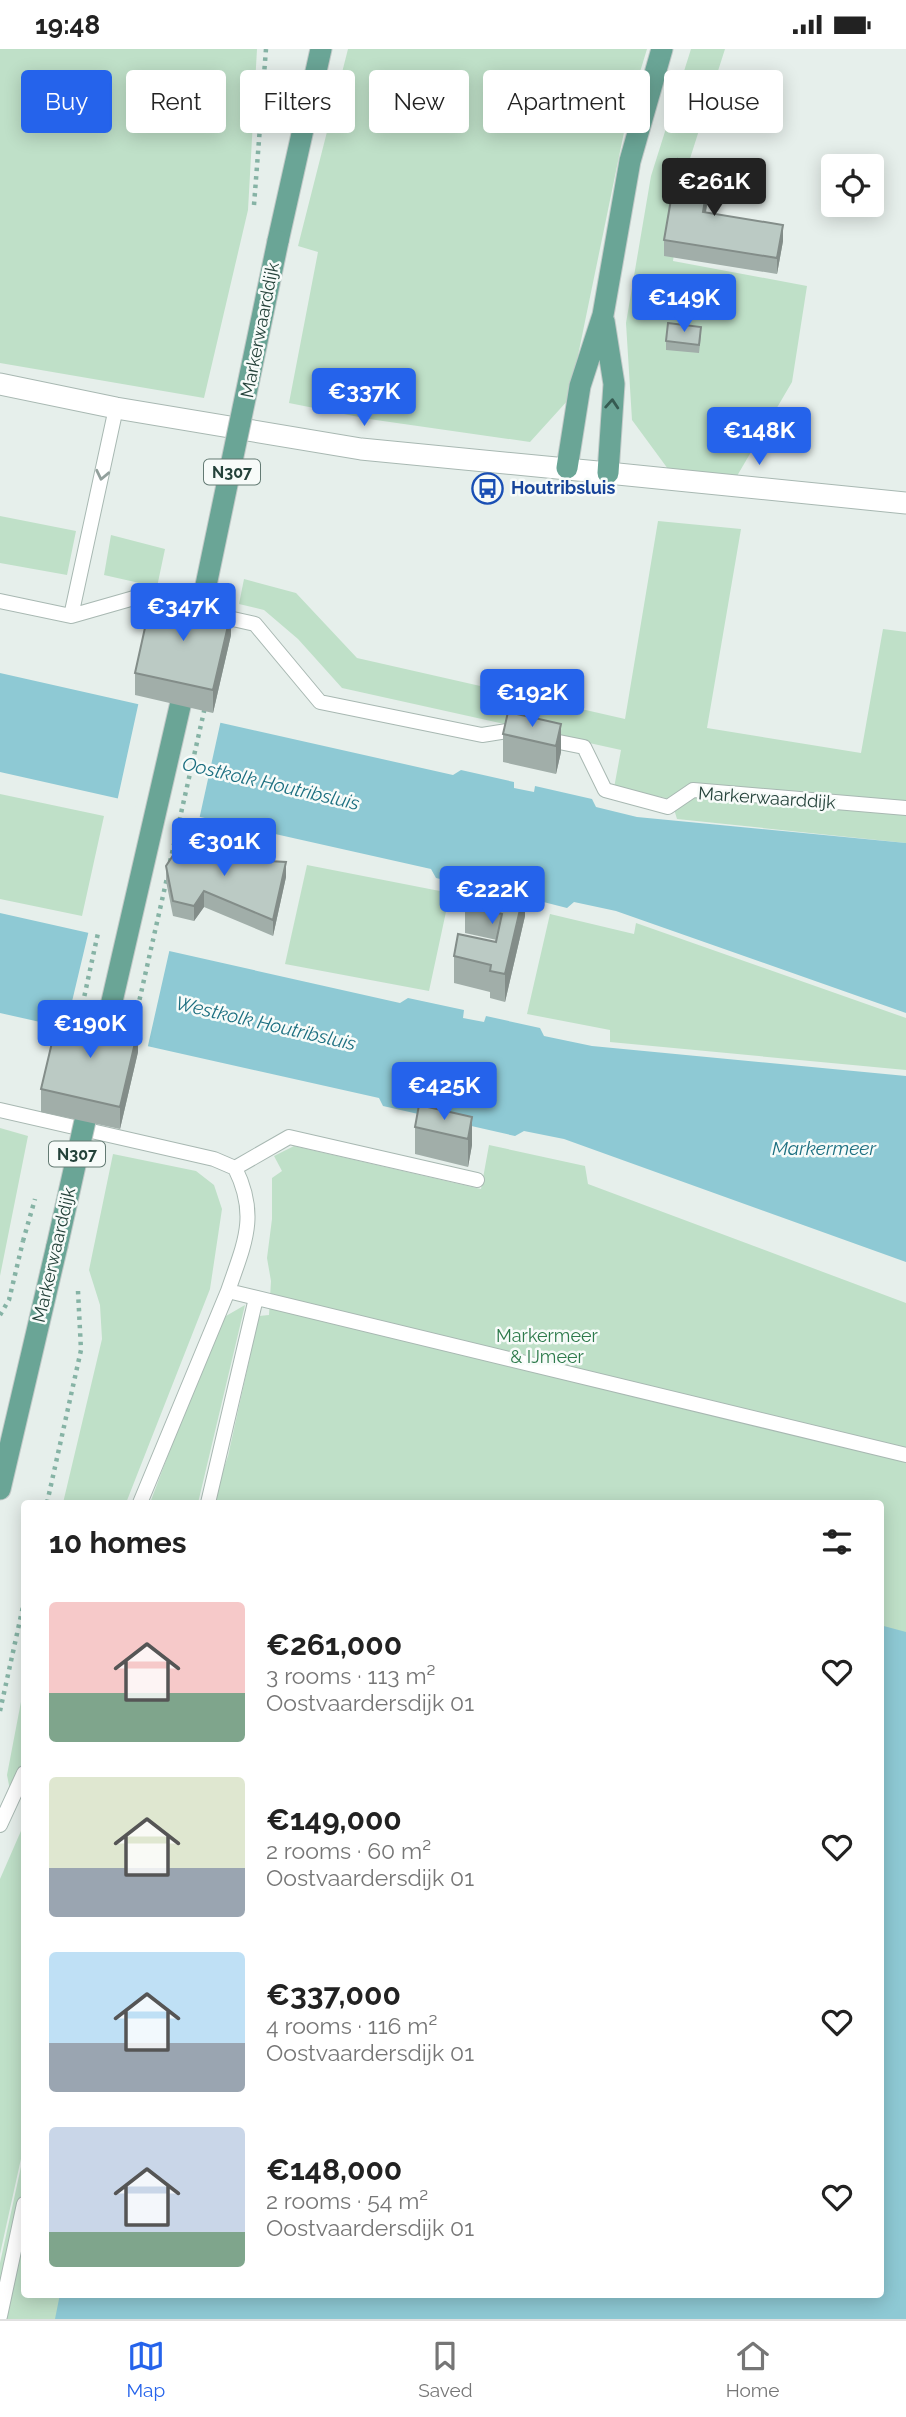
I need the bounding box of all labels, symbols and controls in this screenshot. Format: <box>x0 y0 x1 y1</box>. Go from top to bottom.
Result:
text: 19:48 <box>35 10 100 40</box>
chip: Buy <box>21 70 112 133</box>
chip: Rent <box>126 70 226 133</box>
chip: Filters <box>240 70 355 133</box>
chip: New <box>369 70 469 133</box>
chip: Apartment <box>483 70 650 133</box>
chip: House <box>664 70 783 133</box>
map controls <box>821 154 884 217</box>
button: locate <box>821 154 884 217</box>
pin: €261K <box>665 159 763 218</box>
text: €261K <box>678 167 750 194</box>
street label: Markerwaarddijk <box>236 260 283 400</box>
pin: €149K <box>635 275 733 334</box>
text: €149K <box>648 283 720 310</box>
pin: €337K <box>315 369 413 428</box>
text: €337K <box>328 377 400 404</box>
one-way arrow <box>604 399 619 410</box>
pin: €148K <box>710 407 808 467</box>
text: €148K <box>723 416 795 443</box>
road number: N307 <box>204 459 260 485</box>
one-way arrow <box>95 469 110 481</box>
bus stop icon: Houtribsluis <box>471 471 505 505</box>
place label: Houtribsluis <box>511 477 615 498</box>
pin: €347K <box>134 583 232 643</box>
text: €347K <box>147 592 219 619</box>
pin: €192K <box>483 669 581 729</box>
text: €192K <box>496 678 568 705</box>
water label: Oostkolk Houtribsluis <box>180 752 362 814</box>
street label: Markerwaarddijk <box>698 782 837 813</box>
pin: €301K <box>175 819 273 878</box>
text: €301K <box>188 827 260 854</box>
pin: €222K <box>443 867 541 926</box>
text: €222K <box>456 875 528 902</box>
water label: Westkolk Houtribsluis <box>174 992 358 1054</box>
pin: €190K <box>41 1000 139 1060</box>
text: €190K <box>54 1009 126 1036</box>
pin: €425K <box>395 1063 493 1122</box>
text: €425K <box>408 1071 480 1098</box>
water label: Markermeer <box>772 1137 877 1159</box>
road number: N307 <box>49 1141 105 1167</box>
street label: Markerwaarddijk <box>28 1185 79 1324</box>
park label: Markermeer & IJmeer <box>496 1325 599 1367</box>
icon: filters <box>818 1523 856 1561</box>
text: 10 homes <box>49 1525 186 1560</box>
text: €261,000 <box>266 1627 402 1662</box>
icon: home <box>105 1630 189 1714</box>
icon: heart <box>818 1653 856 1691</box>
text: 3 rooms · 113 m² <box>266 1662 435 1689</box>
text: Oostvaardersdijk 01 <box>266 1689 474 1716</box>
text: €149,000 <box>266 1802 402 1837</box>
icon: home <box>105 1805 189 1889</box>
icon: heart <box>818 1828 856 1866</box>
text: 2 rooms · 60 m² <box>266 1837 431 1864</box>
text: Oostvaardersdijk 01 <box>266 1864 474 1891</box>
text: €337,000 <box>266 1977 401 2012</box>
icon: home <box>105 1980 189 2064</box>
icon: heart <box>818 2003 856 2041</box>
text: 4 rooms · 116 m² <box>266 2012 437 2039</box>
text: Oostvaardersdijk 01 <box>266 2039 474 2066</box>
text: €148,000 <box>266 2152 402 2187</box>
icon: home <box>105 2155 189 2239</box>
icon: heart <box>818 2178 856 2216</box>
text: 2 rooms · 54 m² <box>266 2187 428 2214</box>
text: Oostvaardersdijk 01 <box>266 2214 474 2241</box>
tab: Map <box>127 2337 165 2401</box>
tab: Saved <box>418 2337 473 2401</box>
tab: Home <box>726 2337 779 2401</box>

